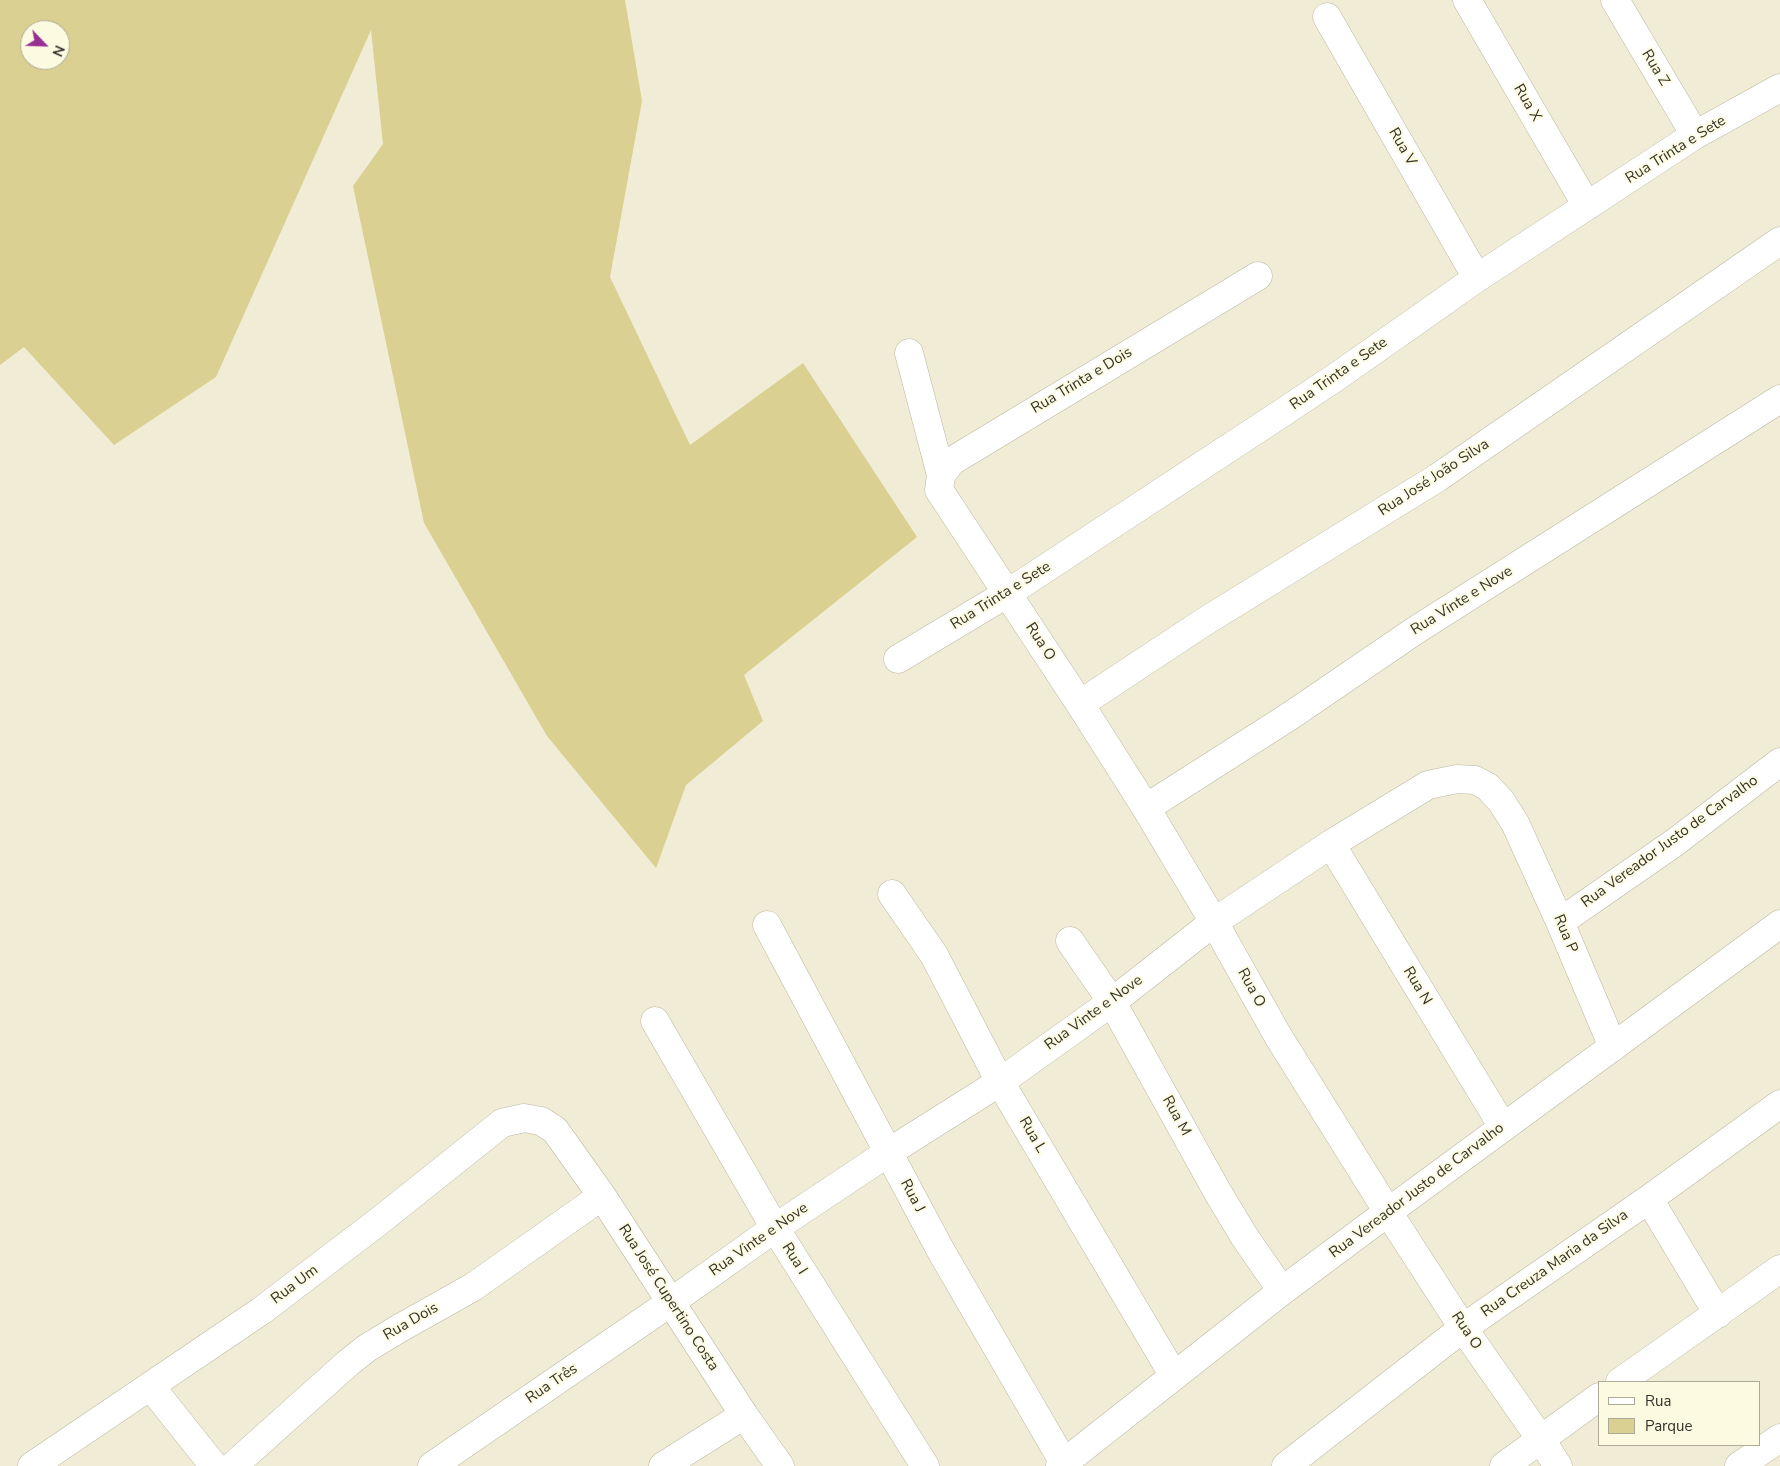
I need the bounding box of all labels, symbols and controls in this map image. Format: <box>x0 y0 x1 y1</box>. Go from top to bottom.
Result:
north arrow <box>20 20 70 70</box>
text: N <box>47 42 69 60</box>
street label: Rua Z <box>1637 47 1673 89</box>
street label: Rua X <box>1509 81 1545 125</box>
street label: Rua Trinta e Sete <box>1623 112 1729 188</box>
street label: Rua V <box>1384 125 1420 169</box>
street label: Rua Trinta e Sete <box>1287 334 1391 414</box>
street label: Rua Trinta e Dois <box>1028 344 1136 418</box>
street label: Rua José João Silva <box>1375 436 1493 520</box>
street label: Rua Trinta e Sete <box>948 558 1054 634</box>
street label: Rua Vinte e Nove <box>1408 563 1516 639</box>
street label: Rua O <box>1021 620 1059 664</box>
street label: Rua Vereador Justo de Carvalho <box>1578 772 1762 912</box>
street label: Rua P <box>1549 912 1581 956</box>
street label: Rua N <box>1399 964 1435 1008</box>
street label: Rua O <box>1233 965 1269 1011</box>
street label: Rua Vinte e Nove <box>1042 972 1146 1054</box>
street label: Rua M <box>1158 1093 1194 1139</box>
street label: Rua L <box>1015 1114 1049 1156</box>
street label: Rua Vereador Justo de Carvalho <box>1326 1119 1508 1263</box>
street label: Rua J <box>896 1176 928 1216</box>
street label: Rua Vinte e Nove <box>706 1199 812 1281</box>
street label: Rua Creuza Maria da Silva <box>1478 1206 1632 1322</box>
street label: Rua José Cupertino Costa <box>614 1221 722 1375</box>
street label: Rua I <box>777 1240 811 1278</box>
street label: Rua Um <box>268 1262 322 1308</box>
street label: Rua Dois <box>380 1299 442 1345</box>
street label: Rua O <box>1447 1309 1485 1353</box>
street label: Rua Três <box>523 1360 581 1408</box>
legend <box>1598 1381 1760 1446</box>
text: Rua <box>1645 1391 1671 1411</box>
text: Parque <box>1645 1416 1693 1436</box>

